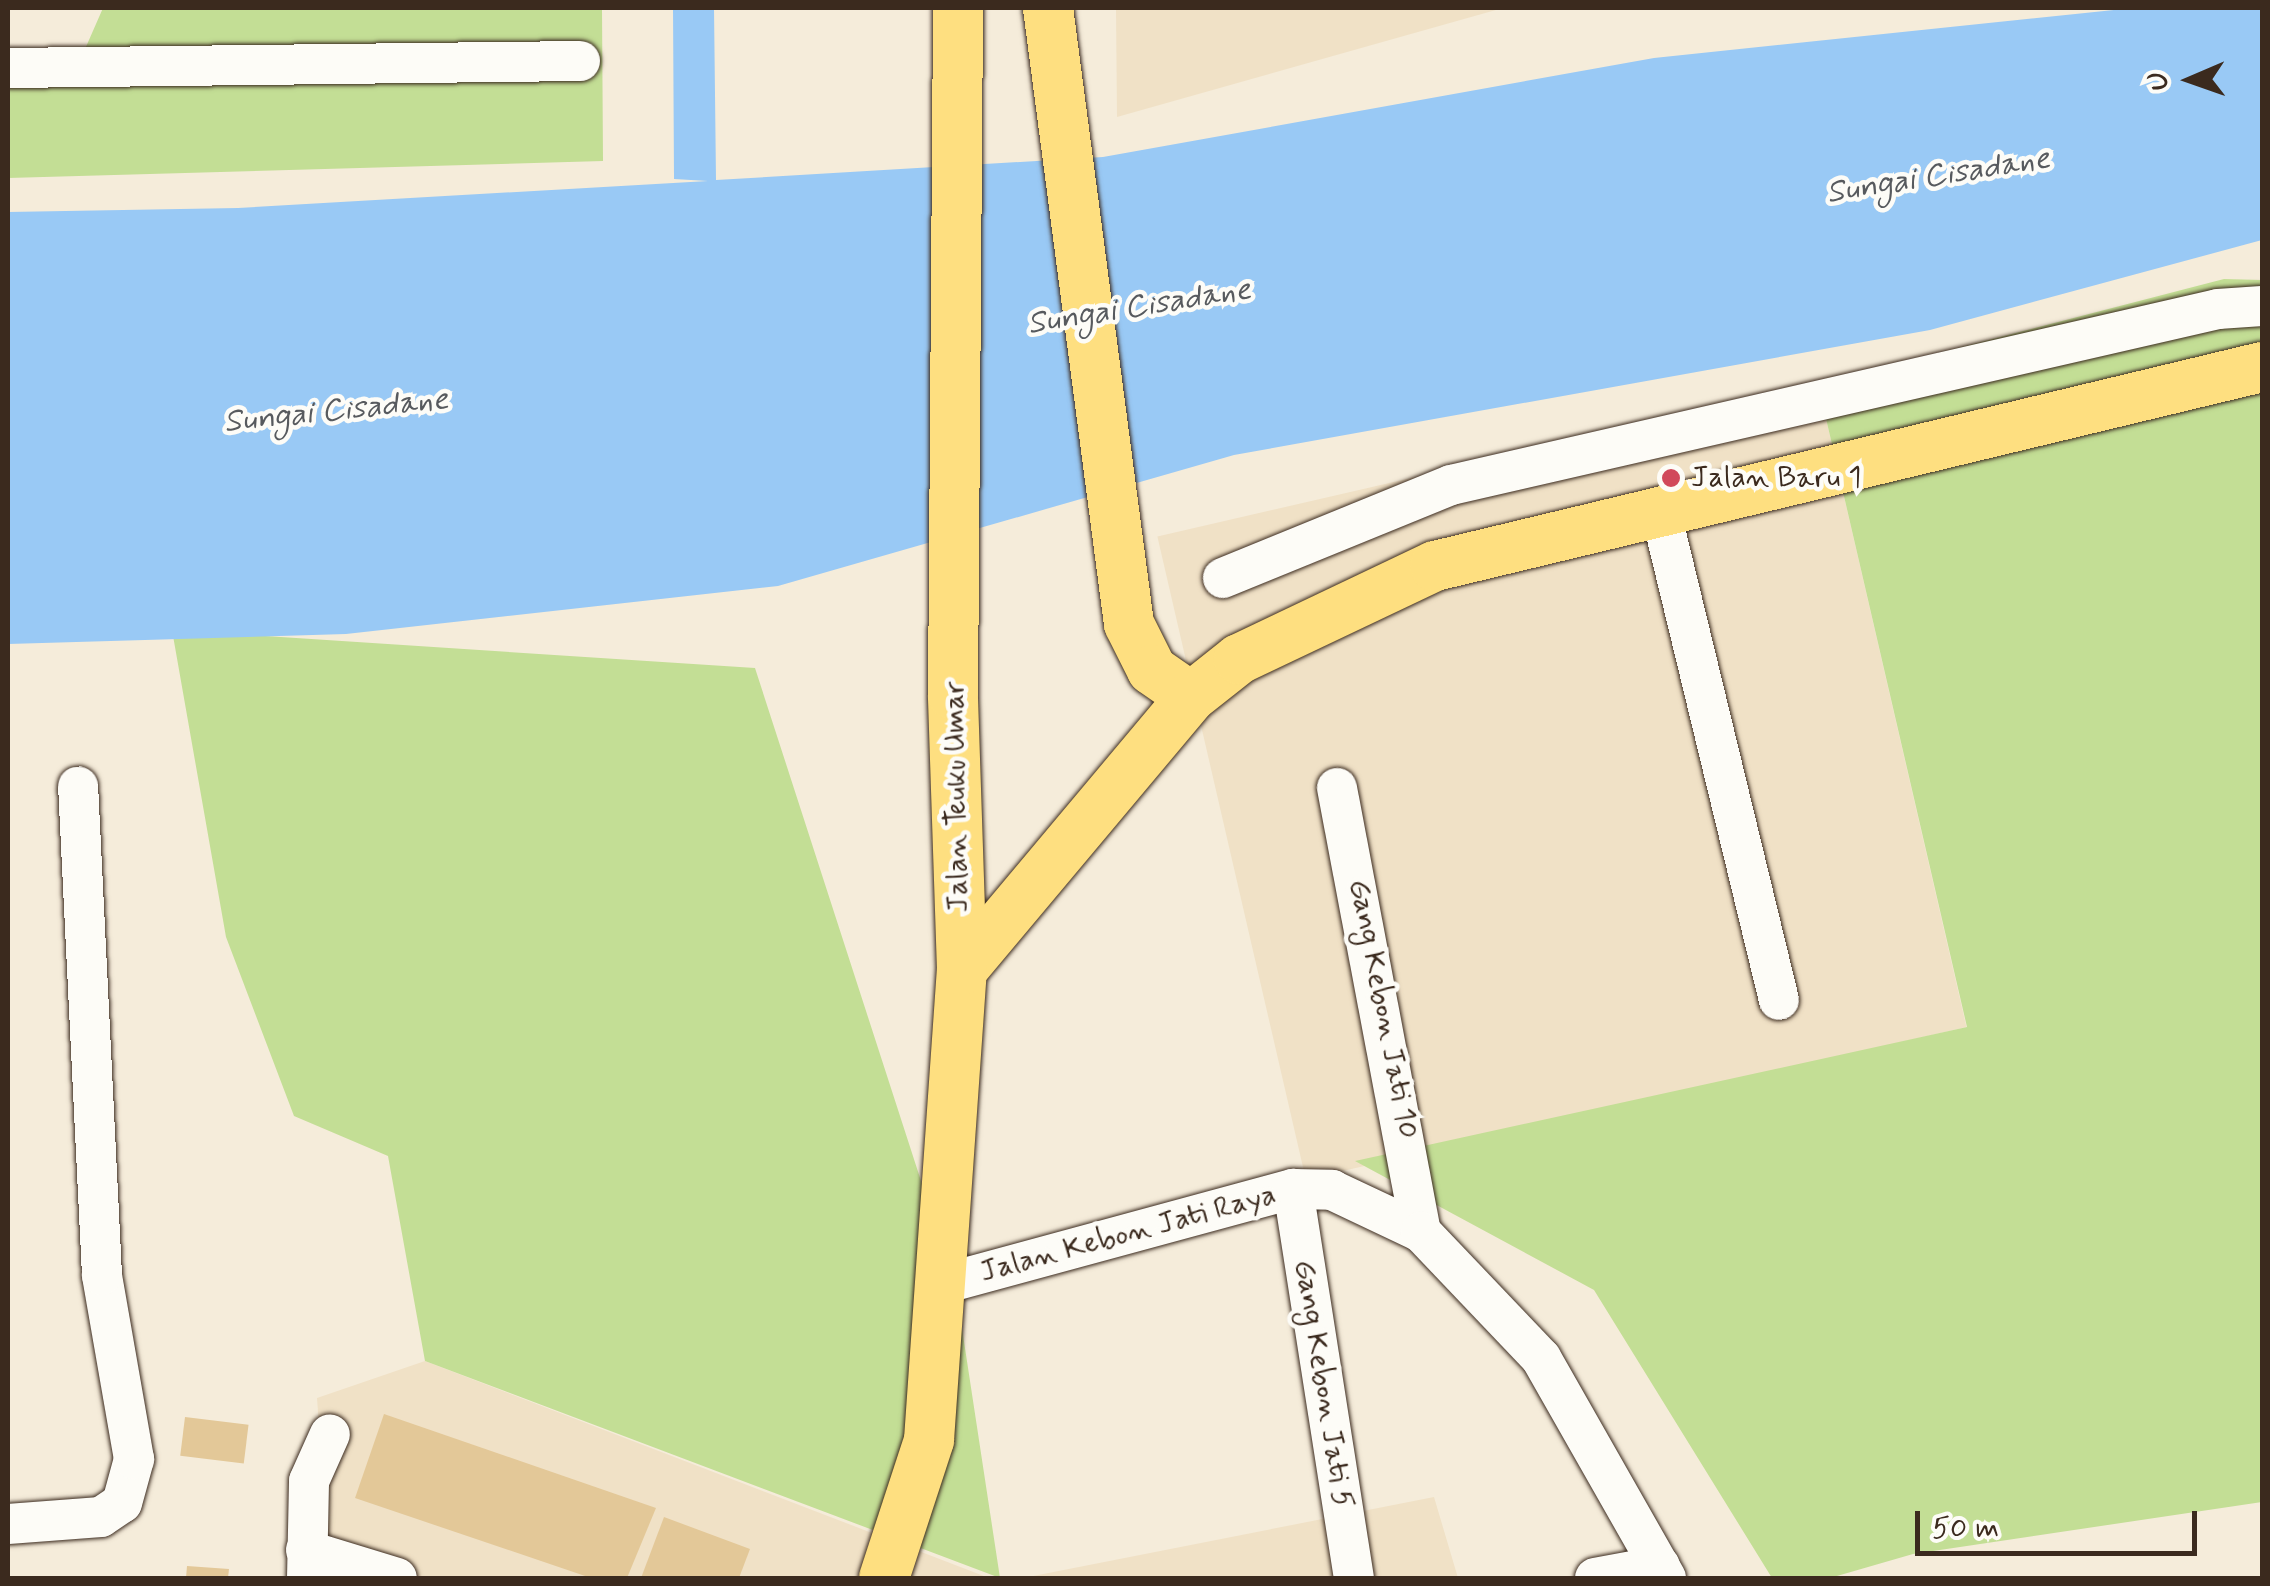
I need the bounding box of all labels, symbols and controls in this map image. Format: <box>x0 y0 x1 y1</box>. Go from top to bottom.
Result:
north arrow <box>2140 30 2240 130</box>
text: U <box>2141 71 2178 91</box>
water label: Sungai Cisadane <box>1824 139 2052 213</box>
water label: Sungai Cisadane <box>1025 270 1253 344</box>
water label: Sungai Cisadane <box>222 380 450 442</box>
place label: Jalan Baru 1 <box>1691 460 1855 496</box>
marker: Jalan Baru 1 <box>1660 467 1682 489</box>
street label: Jalan Teuku Umar <box>937 679 977 915</box>
street label: Gang Kebon Jati 10 <box>1340 878 1426 1140</box>
street label: Jalan Kebon Jati Raya <box>976 1177 1280 1291</box>
street label: Gang Kebon Jati 5 <box>1286 1259 1360 1509</box>
scale bar <box>1920 1491 2202 1553</box>
text: 50 m <box>1932 1509 1999 1548</box>

